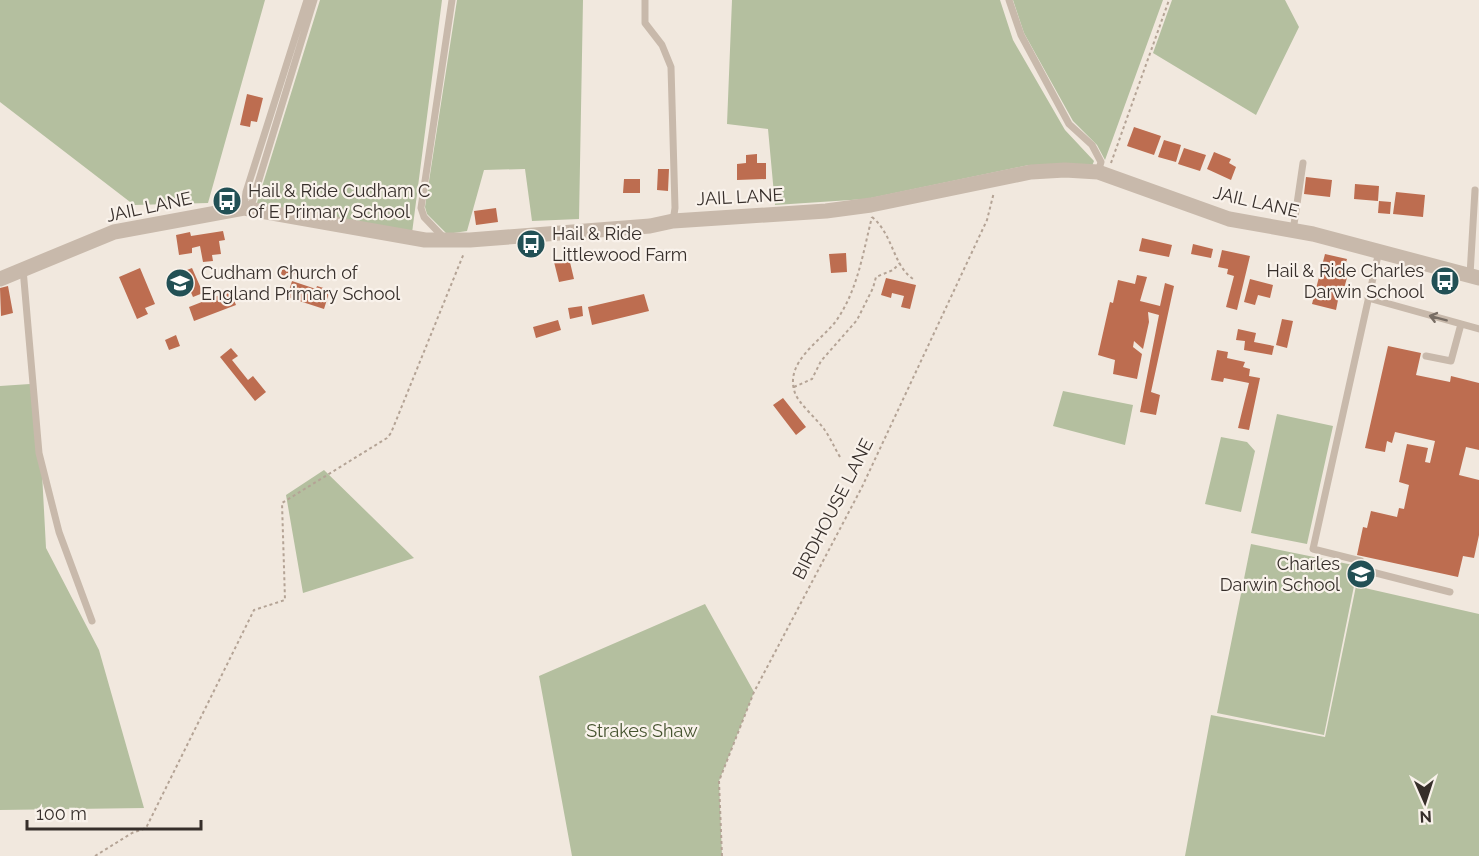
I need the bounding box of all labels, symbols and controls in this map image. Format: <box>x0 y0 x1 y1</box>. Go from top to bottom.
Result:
place label: Hail & Ride Cudham C of E Primary School <box>248 180 430 222</box>
street label: JAIL LANE <box>1211 181 1301 222</box>
street label: JAIL LANE <box>696 184 784 209</box>
bus stop icon: Hail & Ride Cudham C of E Primary School <box>211 185 243 217</box>
street label: JAIL LANE <box>104 187 194 226</box>
place label: Hail & Ride Littlewood Farm <box>552 223 687 265</box>
bus stop icon: Hail & Ride Littlewood Farm <box>515 228 547 260</box>
place label: Hail & Ride Charles Darwin School <box>1266 260 1424 302</box>
place label: Cudham Church of England Primary School <box>201 262 400 304</box>
bus stop icon: Hail & Ride Charles Darwin School <box>1429 265 1461 297</box>
school or university icon: Cudham Church of England Primary School <box>164 267 196 299</box>
one-way arrow <box>1429 312 1448 323</box>
street label: BIRDHOUSE LANE <box>788 435 877 583</box>
place label: Charles Darwin School <box>1220 553 1340 595</box>
school or university icon: Charles Darwin School <box>1345 558 1377 590</box>
park label: Strakes Shaw <box>586 720 698 741</box>
north arrow <box>1395 772 1455 832</box>
scale bar <box>27 793 201 831</box>
text: 100 m <box>36 803 87 824</box>
text: N <box>1419 807 1432 826</box>

